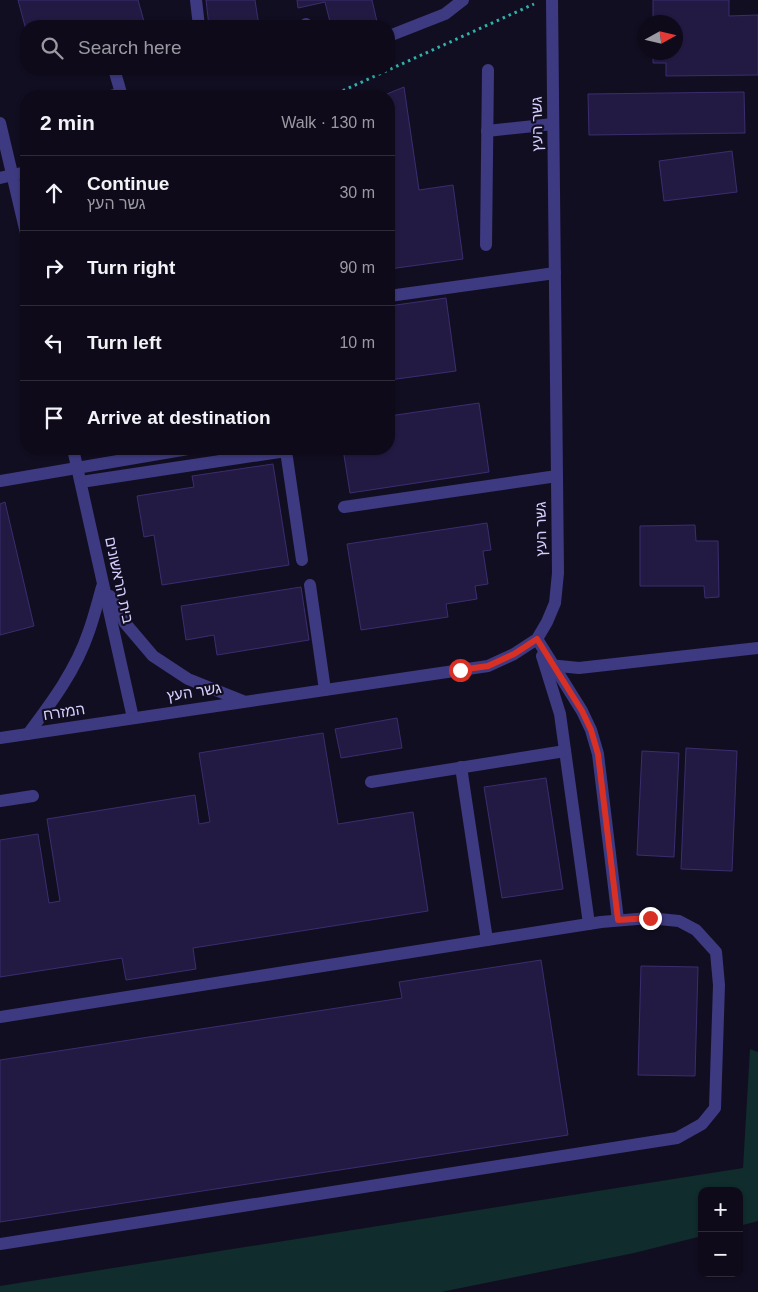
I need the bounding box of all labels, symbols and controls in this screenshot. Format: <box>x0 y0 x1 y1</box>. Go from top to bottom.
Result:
north arrow <box>638 15 683 60</box>
search box <box>20 20 395 75</box>
icon: search <box>38 34 66 62</box>
text: Search here <box>78 37 182 58</box>
street label: גשר העץ <box>528 96 545 152</box>
text: 2 min <box>40 111 95 134</box>
text: Walk · 130 m <box>281 114 375 131</box>
text: Continue <box>87 173 169 194</box>
icon: ahead <box>40 179 68 207</box>
text: 30 m <box>339 184 375 201</box>
text: גשר העץ <box>87 195 146 212</box>
icon: right <box>40 254 68 282</box>
text: Turn right <box>87 257 175 278</box>
text: 90 m <box>339 259 375 276</box>
icon: left <box>40 329 68 357</box>
text: Turn left <box>87 332 162 353</box>
text: 10 m <box>339 334 375 351</box>
icon: arrive <box>40 404 68 432</box>
text: Arrive at destination <box>87 407 271 428</box>
street label: גשר העץ <box>532 501 549 557</box>
street label: בית הראשונים <box>102 535 137 625</box>
route start <box>449 659 472 682</box>
street label: גשר העץ <box>165 679 222 704</box>
street label: המזרח <box>42 700 86 723</box>
route end <box>639 907 662 930</box>
map controls <box>698 1187 743 1277</box>
button: + <box>698 1187 743 1232</box>
button: − <box>698 1232 743 1277</box>

